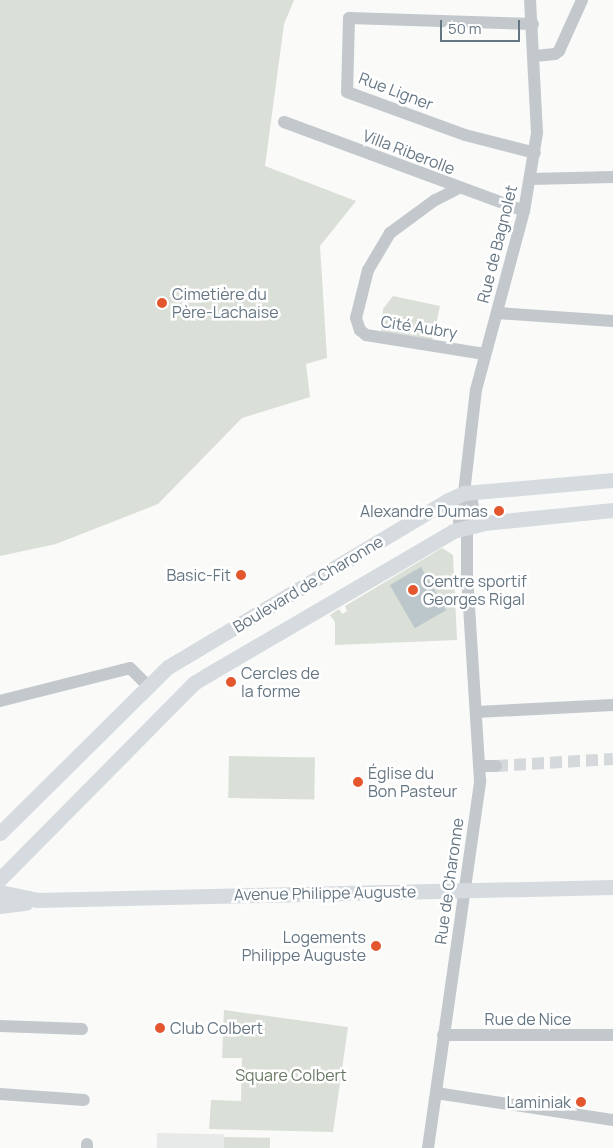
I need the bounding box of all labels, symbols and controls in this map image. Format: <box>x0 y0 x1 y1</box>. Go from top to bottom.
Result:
scale bar <box>443 10 523 42</box>
text: 50 m <box>448 18 482 39</box>
street label: Rue Ligner <box>356 68 436 114</box>
street label: Villa Riberolle <box>360 126 458 178</box>
street label: Rue de Bagnolet <box>473 183 521 305</box>
place label: Cimetière du Père-Lachaise <box>172 284 278 322</box>
marker: Cimetière du Père-Lachaise <box>156 297 168 309</box>
street label: Cité Aubry <box>379 311 459 343</box>
place label: Alexandre Dumas <box>360 501 488 521</box>
marker: Alexandre Dumas <box>492 504 506 518</box>
street label: Boulevard de Charonne <box>230 532 386 636</box>
place label: Basic-Fit <box>166 565 231 585</box>
marker: Basic-Fit <box>235 569 247 581</box>
place label: Centre sportif Georges Rigal <box>423 571 527 609</box>
marker: Centre sportif Georges Rigal <box>407 584 419 596</box>
place label: Cercles de la forme <box>241 663 320 701</box>
marker: Cercles de la forme <box>225 676 237 688</box>
place label: Église du Bon Pasteur <box>368 763 457 801</box>
marker: Église du Bon Pasteur <box>352 776 364 788</box>
street label: Rue de Charonne <box>431 817 467 945</box>
street label: Avenue Philippe Auguste <box>234 882 416 904</box>
place label: Logements Philippe Auguste <box>242 927 366 965</box>
marker: Logements Philippe Auguste <box>370 940 382 952</box>
street label: Rue de Nice <box>485 1009 571 1029</box>
place label: Club Colbert <box>170 1018 263 1038</box>
marker: Club Colbert <box>154 1022 166 1034</box>
park label: Square Colbert <box>235 1065 347 1085</box>
place label: Laminiak <box>507 1092 571 1112</box>
marker: Laminiak <box>575 1096 587 1108</box>

